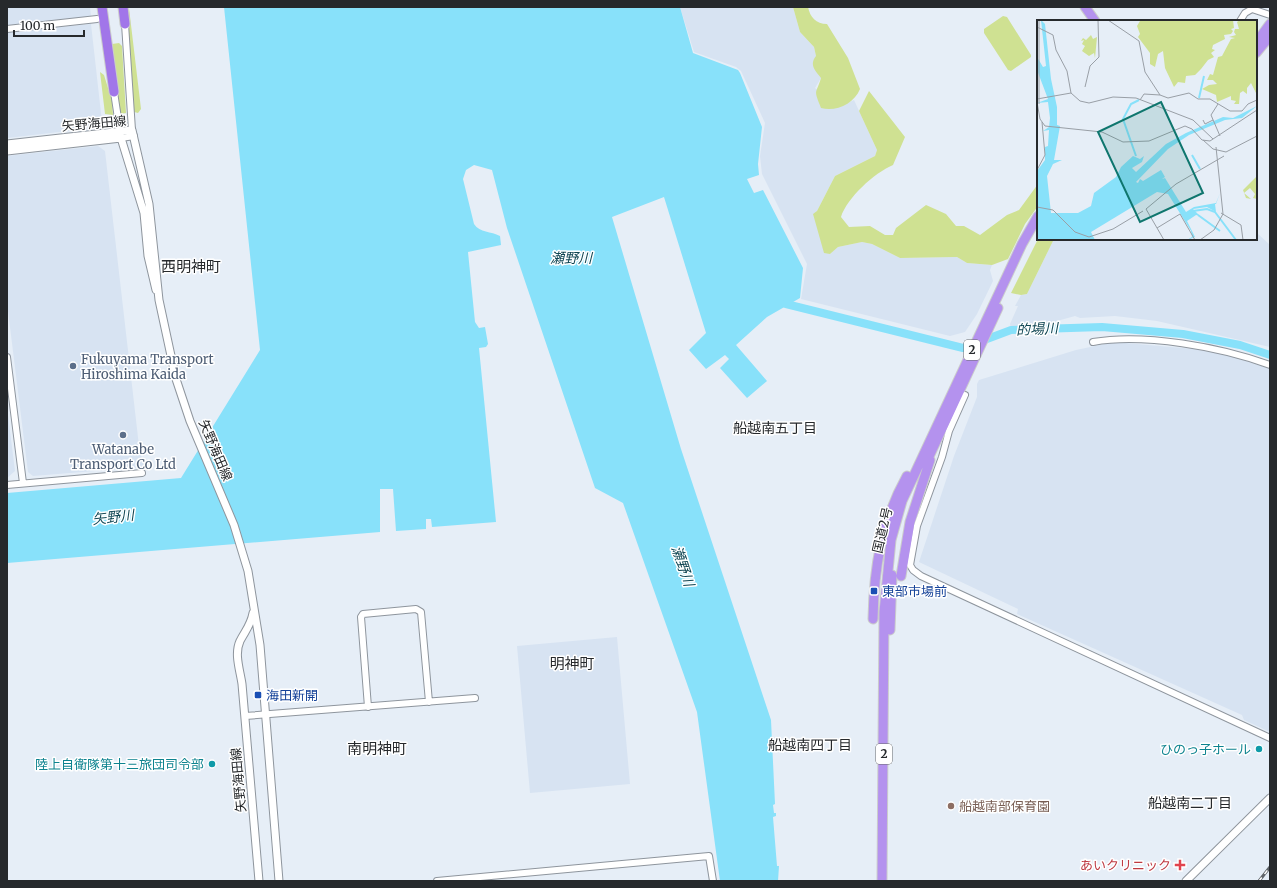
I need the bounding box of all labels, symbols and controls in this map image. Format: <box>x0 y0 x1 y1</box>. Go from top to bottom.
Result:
scale bar <box>14 12 84 38</box>
text: 100 m <box>20 18 55 33</box>
inset map <box>1037 20 1257 240</box>
street label: 矢野海田線 <box>61 112 127 135</box>
water label: 瀬野川 <box>550 249 594 267</box>
district label: 西明神町 <box>161 257 221 276</box>
water label: 的場川 <box>1016 319 1060 339</box>
road number: 2 <box>964 340 980 360</box>
place label: Fukuyama Transport Hiroshima Kaida <box>81 351 214 383</box>
marker: Fukuyama Transport Hiroshima Kaida <box>68 361 78 371</box>
street label: 矢野海田線 <box>195 417 236 483</box>
district label: 船越南五丁目 <box>733 419 817 437</box>
marker: Watanabe Transport Co Ltd <box>118 430 128 440</box>
place label: Watanabe Transport Co Ltd <box>70 441 176 473</box>
street label: 国道2号 <box>869 505 896 555</box>
water label: 矢野川 <box>91 506 137 528</box>
water label: 瀬野川 <box>668 543 699 591</box>
place label: 東部市場前 <box>882 583 947 600</box>
marker: 東部市場前 <box>869 586 879 596</box>
district label: 明神町 <box>549 654 595 673</box>
place label: 海田新開 <box>266 687 318 704</box>
marker: 海田新開 <box>253 690 263 700</box>
district label: 船越南四丁目 <box>768 736 852 754</box>
district label: 南明神町 <box>347 739 407 758</box>
place label: ひのっ子ホール <box>1160 741 1251 758</box>
road number: 2 <box>876 744 892 764</box>
marker: ひのっ子ホール <box>1254 744 1264 754</box>
street label: 矢野海田線 <box>227 747 250 813</box>
place label: 陸上自衛隊第十三旅団司令部 <box>35 756 204 773</box>
marker: 陸上自衛隊第十三旅団司令部 <box>207 759 217 769</box>
district label: 船越南二丁目 <box>1148 794 1232 812</box>
place label: 船越南部保育園 <box>959 798 1050 815</box>
marker: 船越南部保育園 <box>946 801 956 811</box>
place label: あいクリニック <box>1080 857 1171 874</box>
marker: あいクリニック <box>1174 859 1186 871</box>

